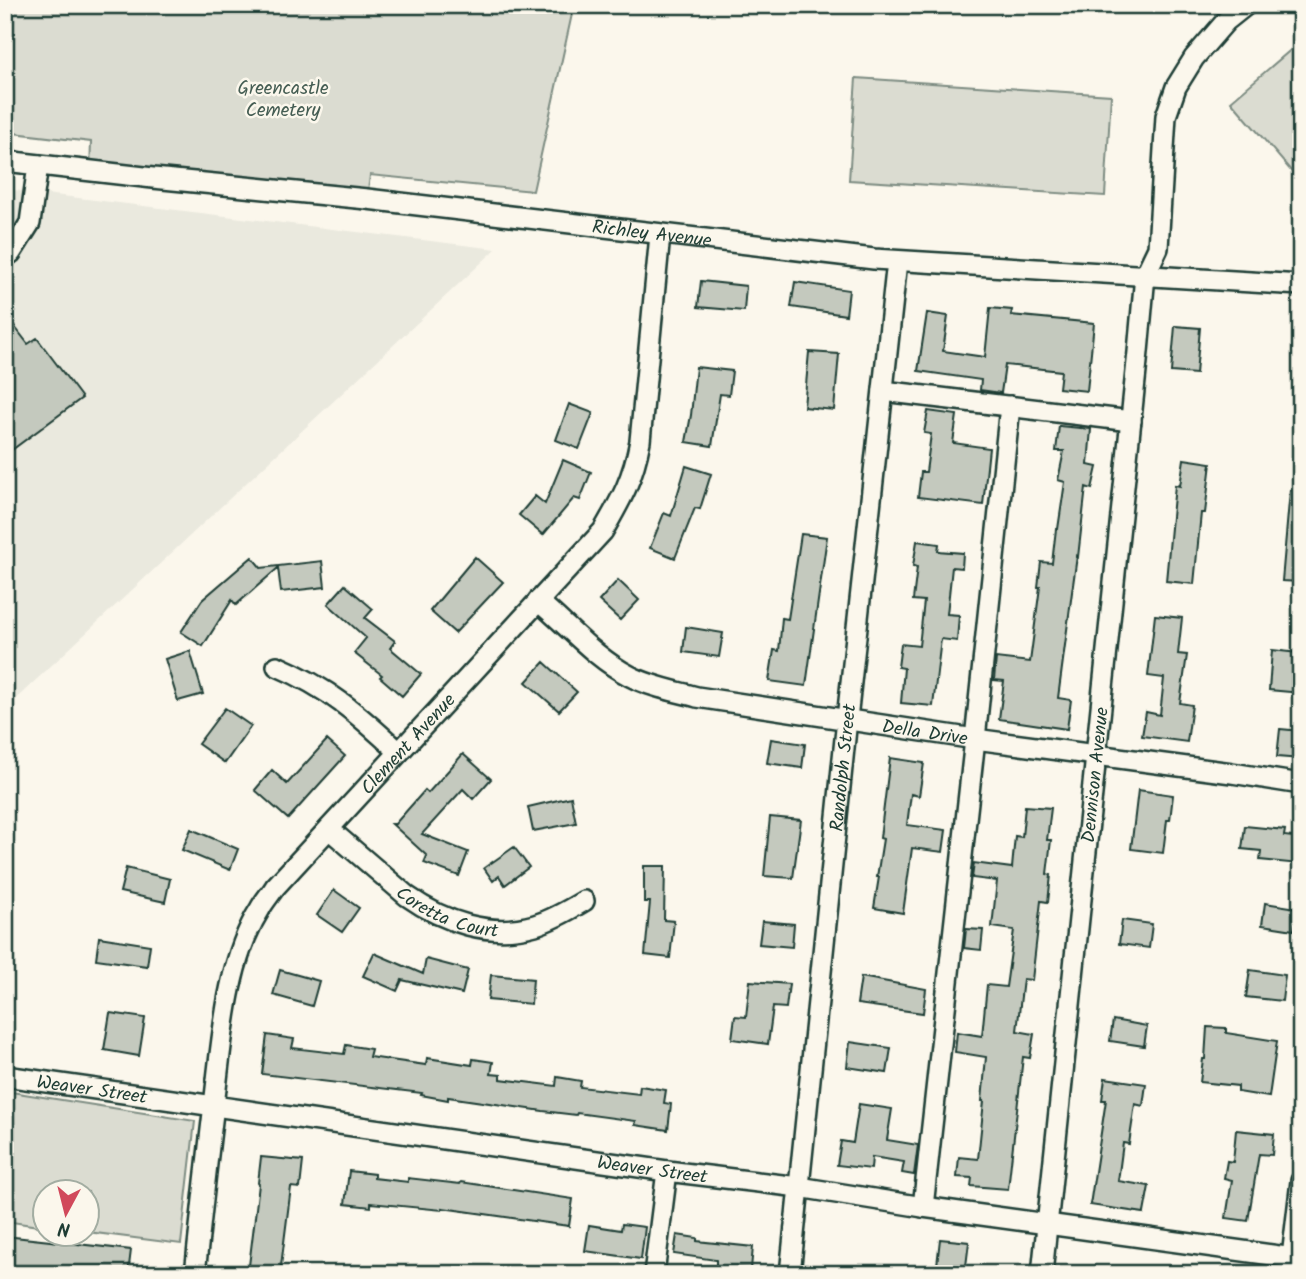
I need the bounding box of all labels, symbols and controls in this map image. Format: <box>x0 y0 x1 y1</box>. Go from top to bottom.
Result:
park label: Greencastle Cemetery <box>237 74 329 126</box>
street label: Richley Avenue <box>590 213 714 257</box>
street label: Clement Avenue <box>354 687 464 802</box>
street label: Randolph Street <box>823 702 866 833</box>
street label: Dennison Avenue <box>1074 705 1118 844</box>
street label: Della Drive <box>880 712 970 755</box>
street label: Coretta Court <box>388 879 500 947</box>
street label: Weaver Street <box>35 1068 150 1113</box>
street label: Weaver Street <box>595 1148 710 1193</box>
north arrow <box>32 1178 102 1248</box>
text: N <box>56 1212 72 1244</box>

